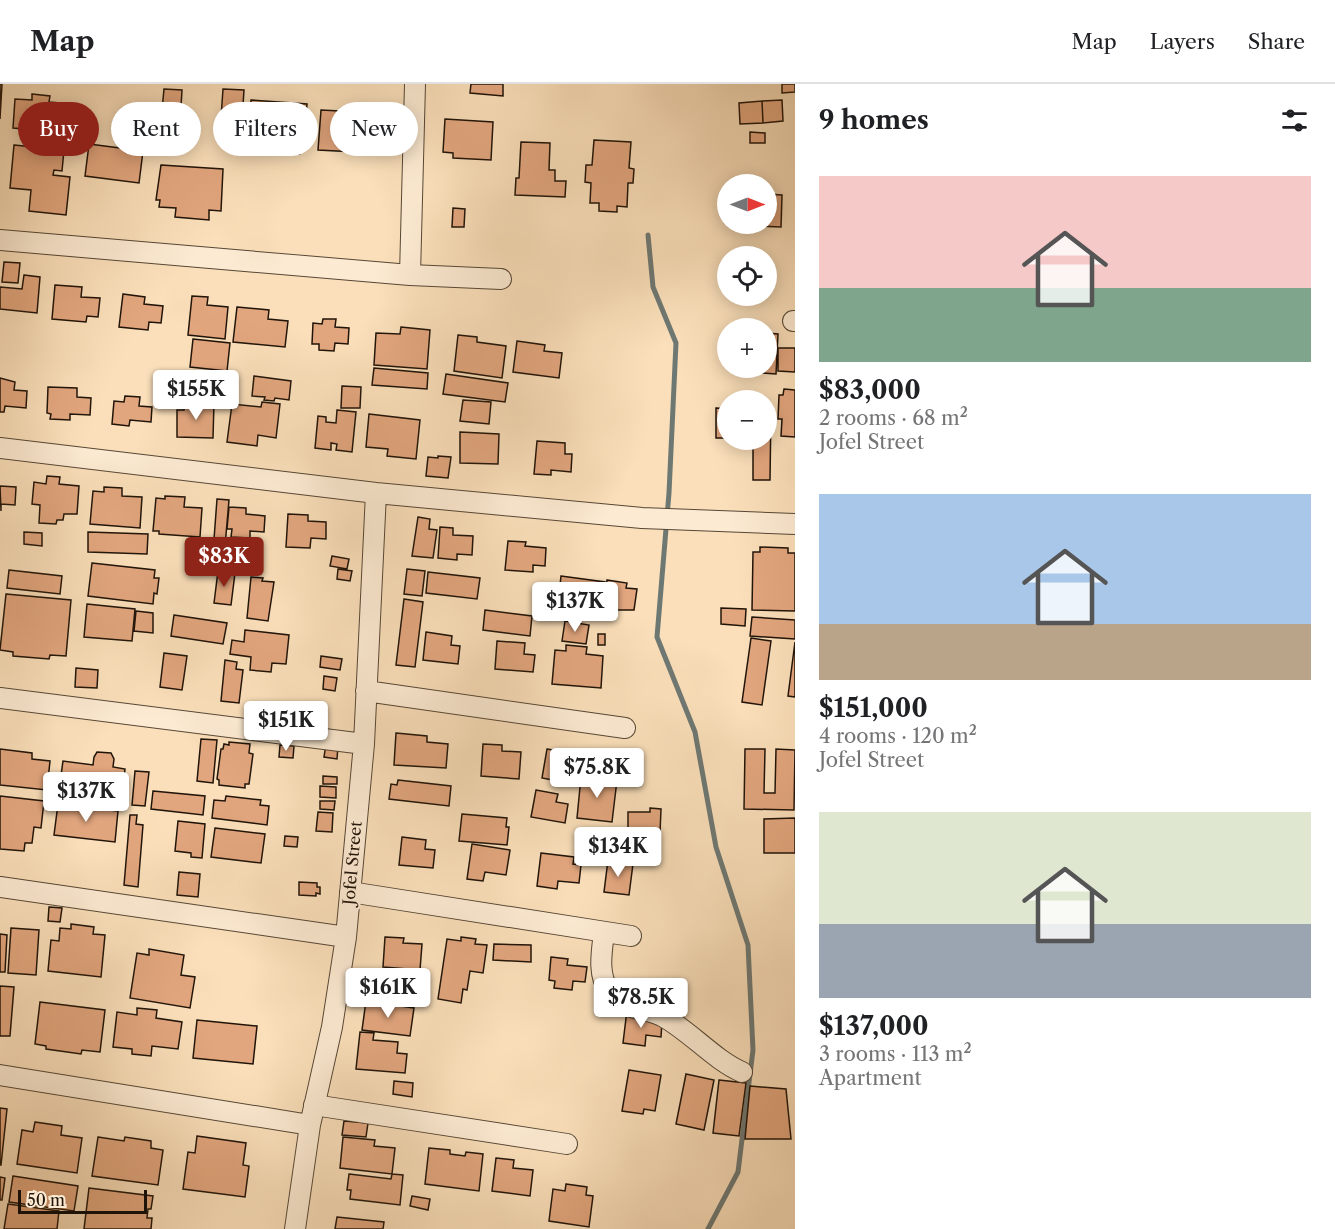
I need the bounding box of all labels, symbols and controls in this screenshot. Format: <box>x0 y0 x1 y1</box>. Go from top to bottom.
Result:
text: Map <box>30 24 94 58</box>
text: Map <box>1072 29 1117 54</box>
text: Layers <box>1150 29 1215 54</box>
text: Share <box>1248 29 1305 54</box>
chip: Buy <box>18 102 99 156</box>
chip: Rent <box>111 102 201 156</box>
chip: Filters <box>213 102 318 156</box>
chip: New <box>330 102 418 156</box>
text: 9 homes <box>819 104 929 136</box>
icon: filters <box>1278 104 1311 137</box>
north arrow <box>717 174 777 234</box>
map controls <box>717 174 777 450</box>
icon: home <box>1011 215 1119 323</box>
button: locate <box>717 246 777 306</box>
button: + <box>717 318 777 378</box>
pin: $155K <box>154 370 238 421</box>
text: $83,000 <box>819 374 921 406</box>
text: $155K <box>167 377 225 401</box>
button: − <box>717 390 777 450</box>
text: 2 rooms · 68 m² <box>819 406 968 430</box>
text: Jofel Street <box>819 430 924 454</box>
icon: home <box>1011 533 1119 641</box>
pin: $83K <box>188 537 260 588</box>
text: $83K <box>199 544 249 568</box>
pin: $137K <box>533 582 617 633</box>
text: $137K <box>546 589 604 613</box>
text: $151,000 <box>819 692 928 724</box>
pin: $151K <box>244 701 328 752</box>
text: $151K <box>258 708 314 732</box>
text: 4 rooms · 120 m² <box>819 724 977 748</box>
pin: $75.8K <box>548 748 646 799</box>
text: Jofel Street <box>819 748 924 772</box>
text: $75.8K <box>564 755 630 779</box>
pin: $137K <box>44 772 128 823</box>
text: $137K <box>57 779 115 803</box>
street label: Jofel Street <box>338 820 366 909</box>
pin: $134K <box>576 827 660 878</box>
text: $134K <box>588 834 648 858</box>
icon: home <box>1011 851 1119 959</box>
pin: $161K <box>346 968 430 1019</box>
text: $161K <box>359 975 417 999</box>
pin: $78.5K <box>592 978 690 1029</box>
text: $78.5K <box>608 985 674 1009</box>
text: $137,000 <box>819 1010 929 1042</box>
text: 3 rooms · 113 m² <box>819 1042 972 1066</box>
text: Apartment <box>819 1066 922 1090</box>
scale bar <box>18 1187 147 1214</box>
text: 50 m <box>27 1190 65 1210</box>

